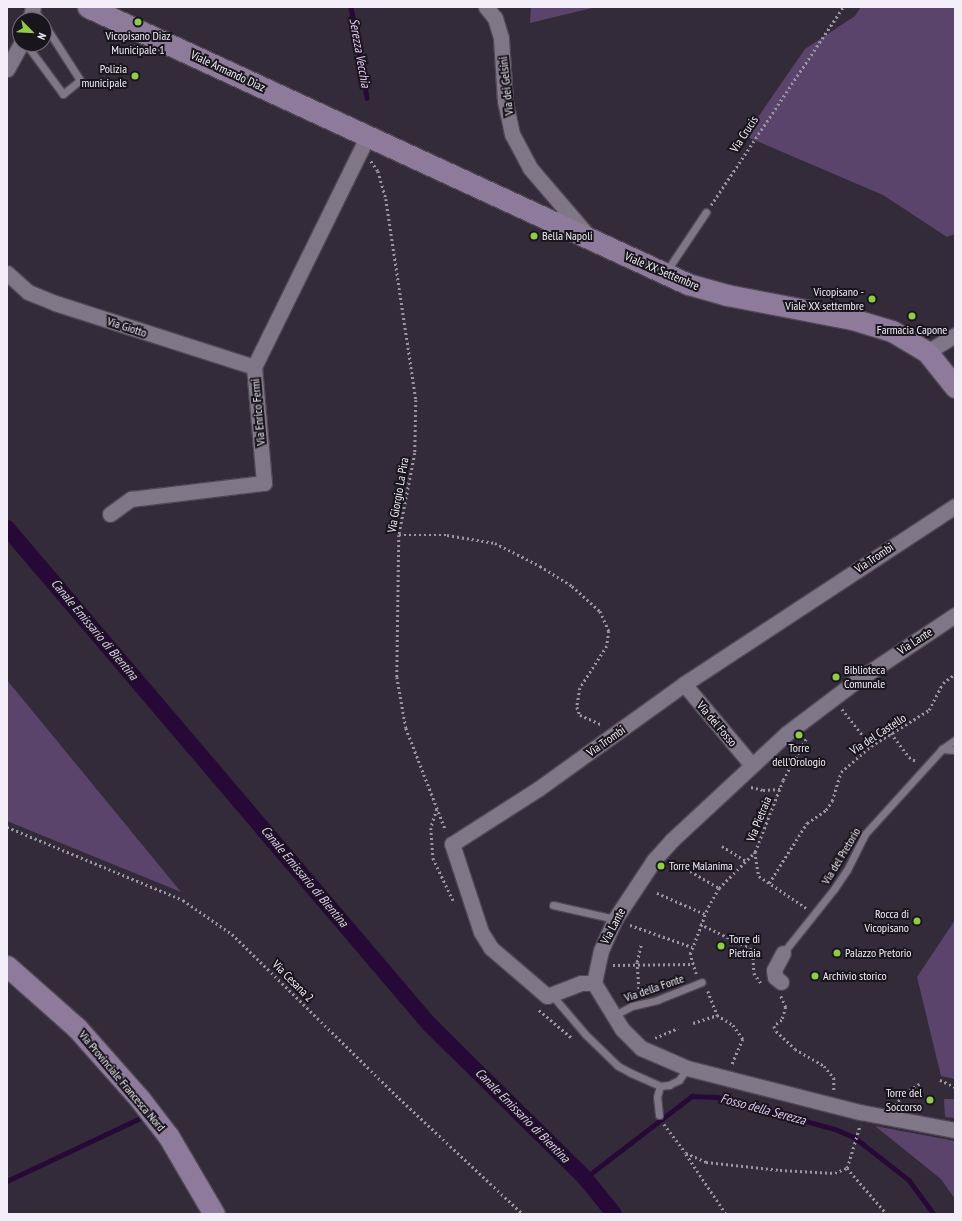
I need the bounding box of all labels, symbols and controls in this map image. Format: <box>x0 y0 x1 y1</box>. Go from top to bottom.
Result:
north arrow <box>12 12 52 52</box>
marker: Vicopisano Diaz Municipale 1 <box>133 17 143 27</box>
water label: Serezza Vecchia <box>345 17 373 89</box>
place label: Vicopisano Diaz Municipale 1 <box>105 29 171 57</box>
text: N <box>34 31 50 42</box>
street label: Viale Armando Diaz <box>188 47 268 95</box>
street label: Via dei Gelsini <box>496 56 516 116</box>
place label: Polizia municipale <box>81 62 127 90</box>
marker: Polizia municipale <box>130 71 140 81</box>
street label: Via Crucis <box>727 113 761 155</box>
place label: Bella Napoli <box>542 229 593 243</box>
marker: Bella Napoli <box>529 231 539 241</box>
street label: Viale XX Settembre <box>622 249 702 293</box>
place label: Vicopisano - Viale XX settembre <box>785 285 864 313</box>
marker: Vicopisano - Viale XX settembre <box>867 294 877 304</box>
marker: Farmacia Capone <box>907 311 917 321</box>
street label: Via Giotto <box>105 314 149 340</box>
place label: Farmacia Capone <box>877 323 947 337</box>
street label: Via Enrico Fermi <box>248 378 268 446</box>
street label: Via Giorgio La Pira <box>384 456 412 534</box>
street label: Via Trombi <box>852 540 896 576</box>
water label: Canale Emissario di Bientina <box>47 576 141 684</box>
street label: Via Lante <box>895 624 935 658</box>
place label: Biblioteca Comunale <box>844 663 885 691</box>
marker: Biblioteca Comunale <box>831 672 841 682</box>
street label: Via del Fosso <box>694 699 740 749</box>
street label: Via del Castello <box>847 710 909 758</box>
street label: Via Trombi <box>584 722 628 760</box>
marker: Torre dell'Orologio <box>794 730 804 740</box>
place label: Torre dell'Orologio <box>772 741 826 769</box>
street label: Via Pietraia <box>743 794 775 844</box>
water label: Canale Emissario di Bientina <box>257 823 351 931</box>
street label: Via del Pretorio <box>818 825 864 887</box>
place label: Torre Malanima <box>669 859 733 873</box>
marker: Torre Malanima <box>656 861 666 871</box>
street label: Via Lante <box>598 906 628 946</box>
place label: Rocca di Vicopisano <box>864 907 909 935</box>
marker: Rocca di Vicopisano <box>912 916 922 926</box>
place label: Torre di Pietraia <box>729 932 761 960</box>
marker: Torre di Pietraia <box>716 941 726 951</box>
place label: Palazzo Pretorio <box>845 946 912 960</box>
marker: Palazzo Pretorio <box>832 948 842 958</box>
street label: Via Cesana 2 <box>269 957 317 1005</box>
place label: Archivio storico <box>823 969 887 983</box>
street label: Via della Fonte <box>622 971 686 1005</box>
marker: Archivio storico <box>810 971 820 981</box>
street label: Via Provinciale Francesca Nord <box>76 1028 168 1134</box>
water label: Canale Emissario di Bientina <box>472 1066 572 1166</box>
place label: Torre del Soccorso <box>886 1086 922 1114</box>
water label: Fosso della Serezza <box>719 1091 807 1129</box>
marker: Torre del Soccorso <box>925 1095 935 1105</box>

